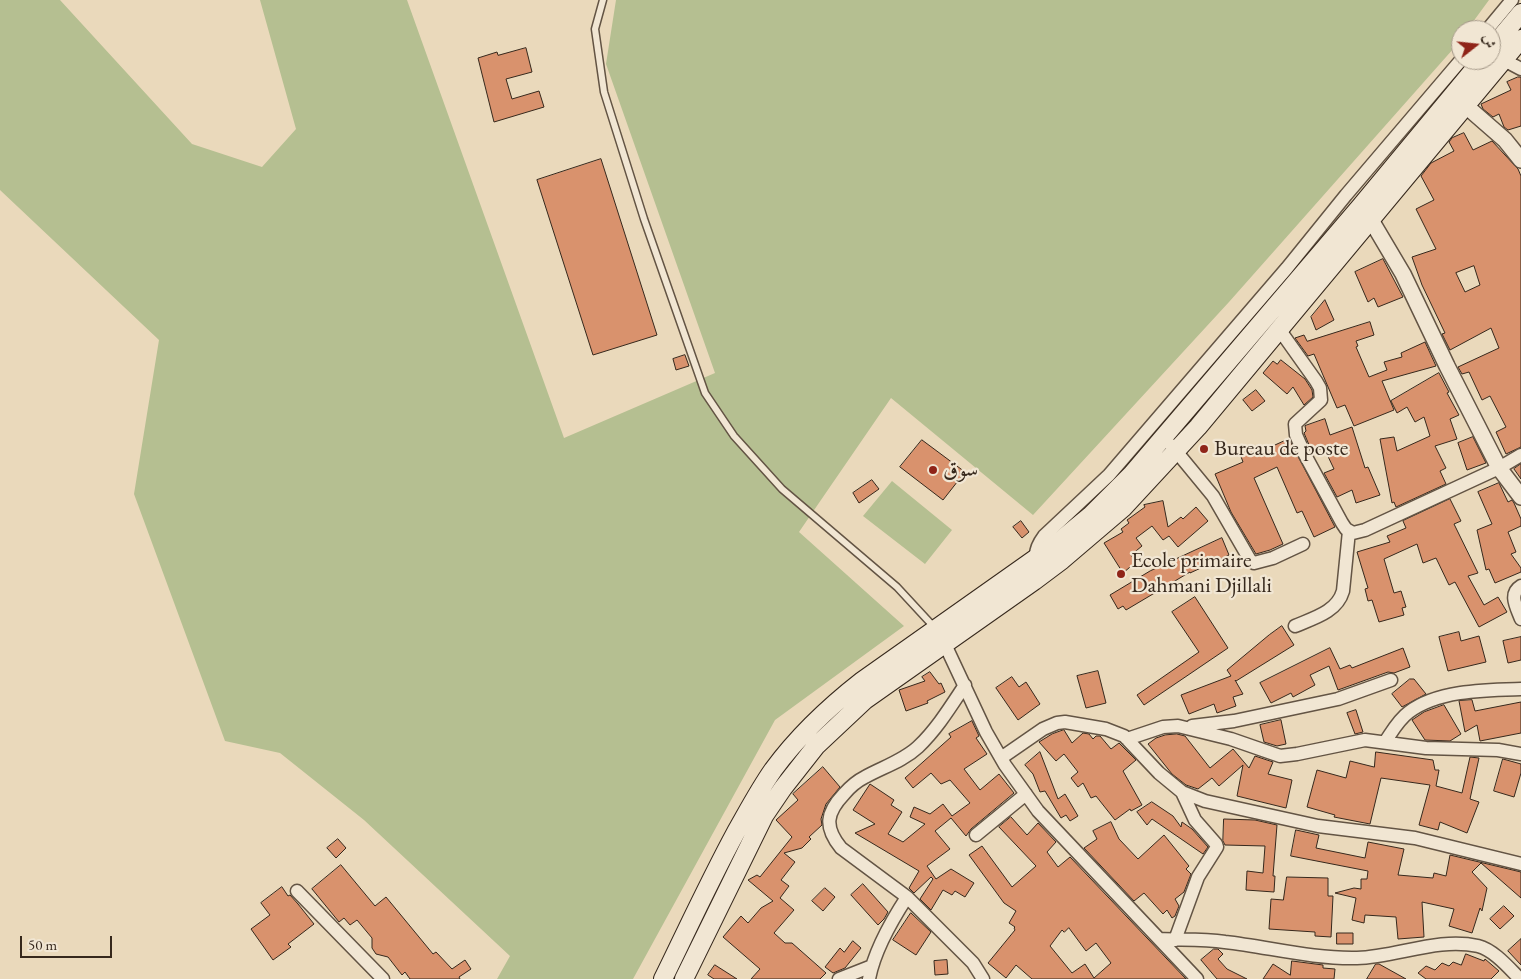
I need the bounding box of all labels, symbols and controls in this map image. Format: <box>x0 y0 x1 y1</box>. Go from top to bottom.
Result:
north arrow <box>1451 20 1501 70</box>
text: ش <box>1479 32 1500 50</box>
place label: Bureau de poste <box>1214 436 1348 462</box>
marker: Bureau de poste <box>1198 443 1210 455</box>
place label: سوق <box>943 457 978 483</box>
marker: سوق <box>927 464 939 476</box>
place label: Ecole primaire Dahmani Djillali <box>1131 548 1272 600</box>
marker: Ecole primaire Dahmani Djillali <box>1115 568 1127 580</box>
scale bar <box>22 926 115 958</box>
text: 50 m <box>28 935 57 954</box>

